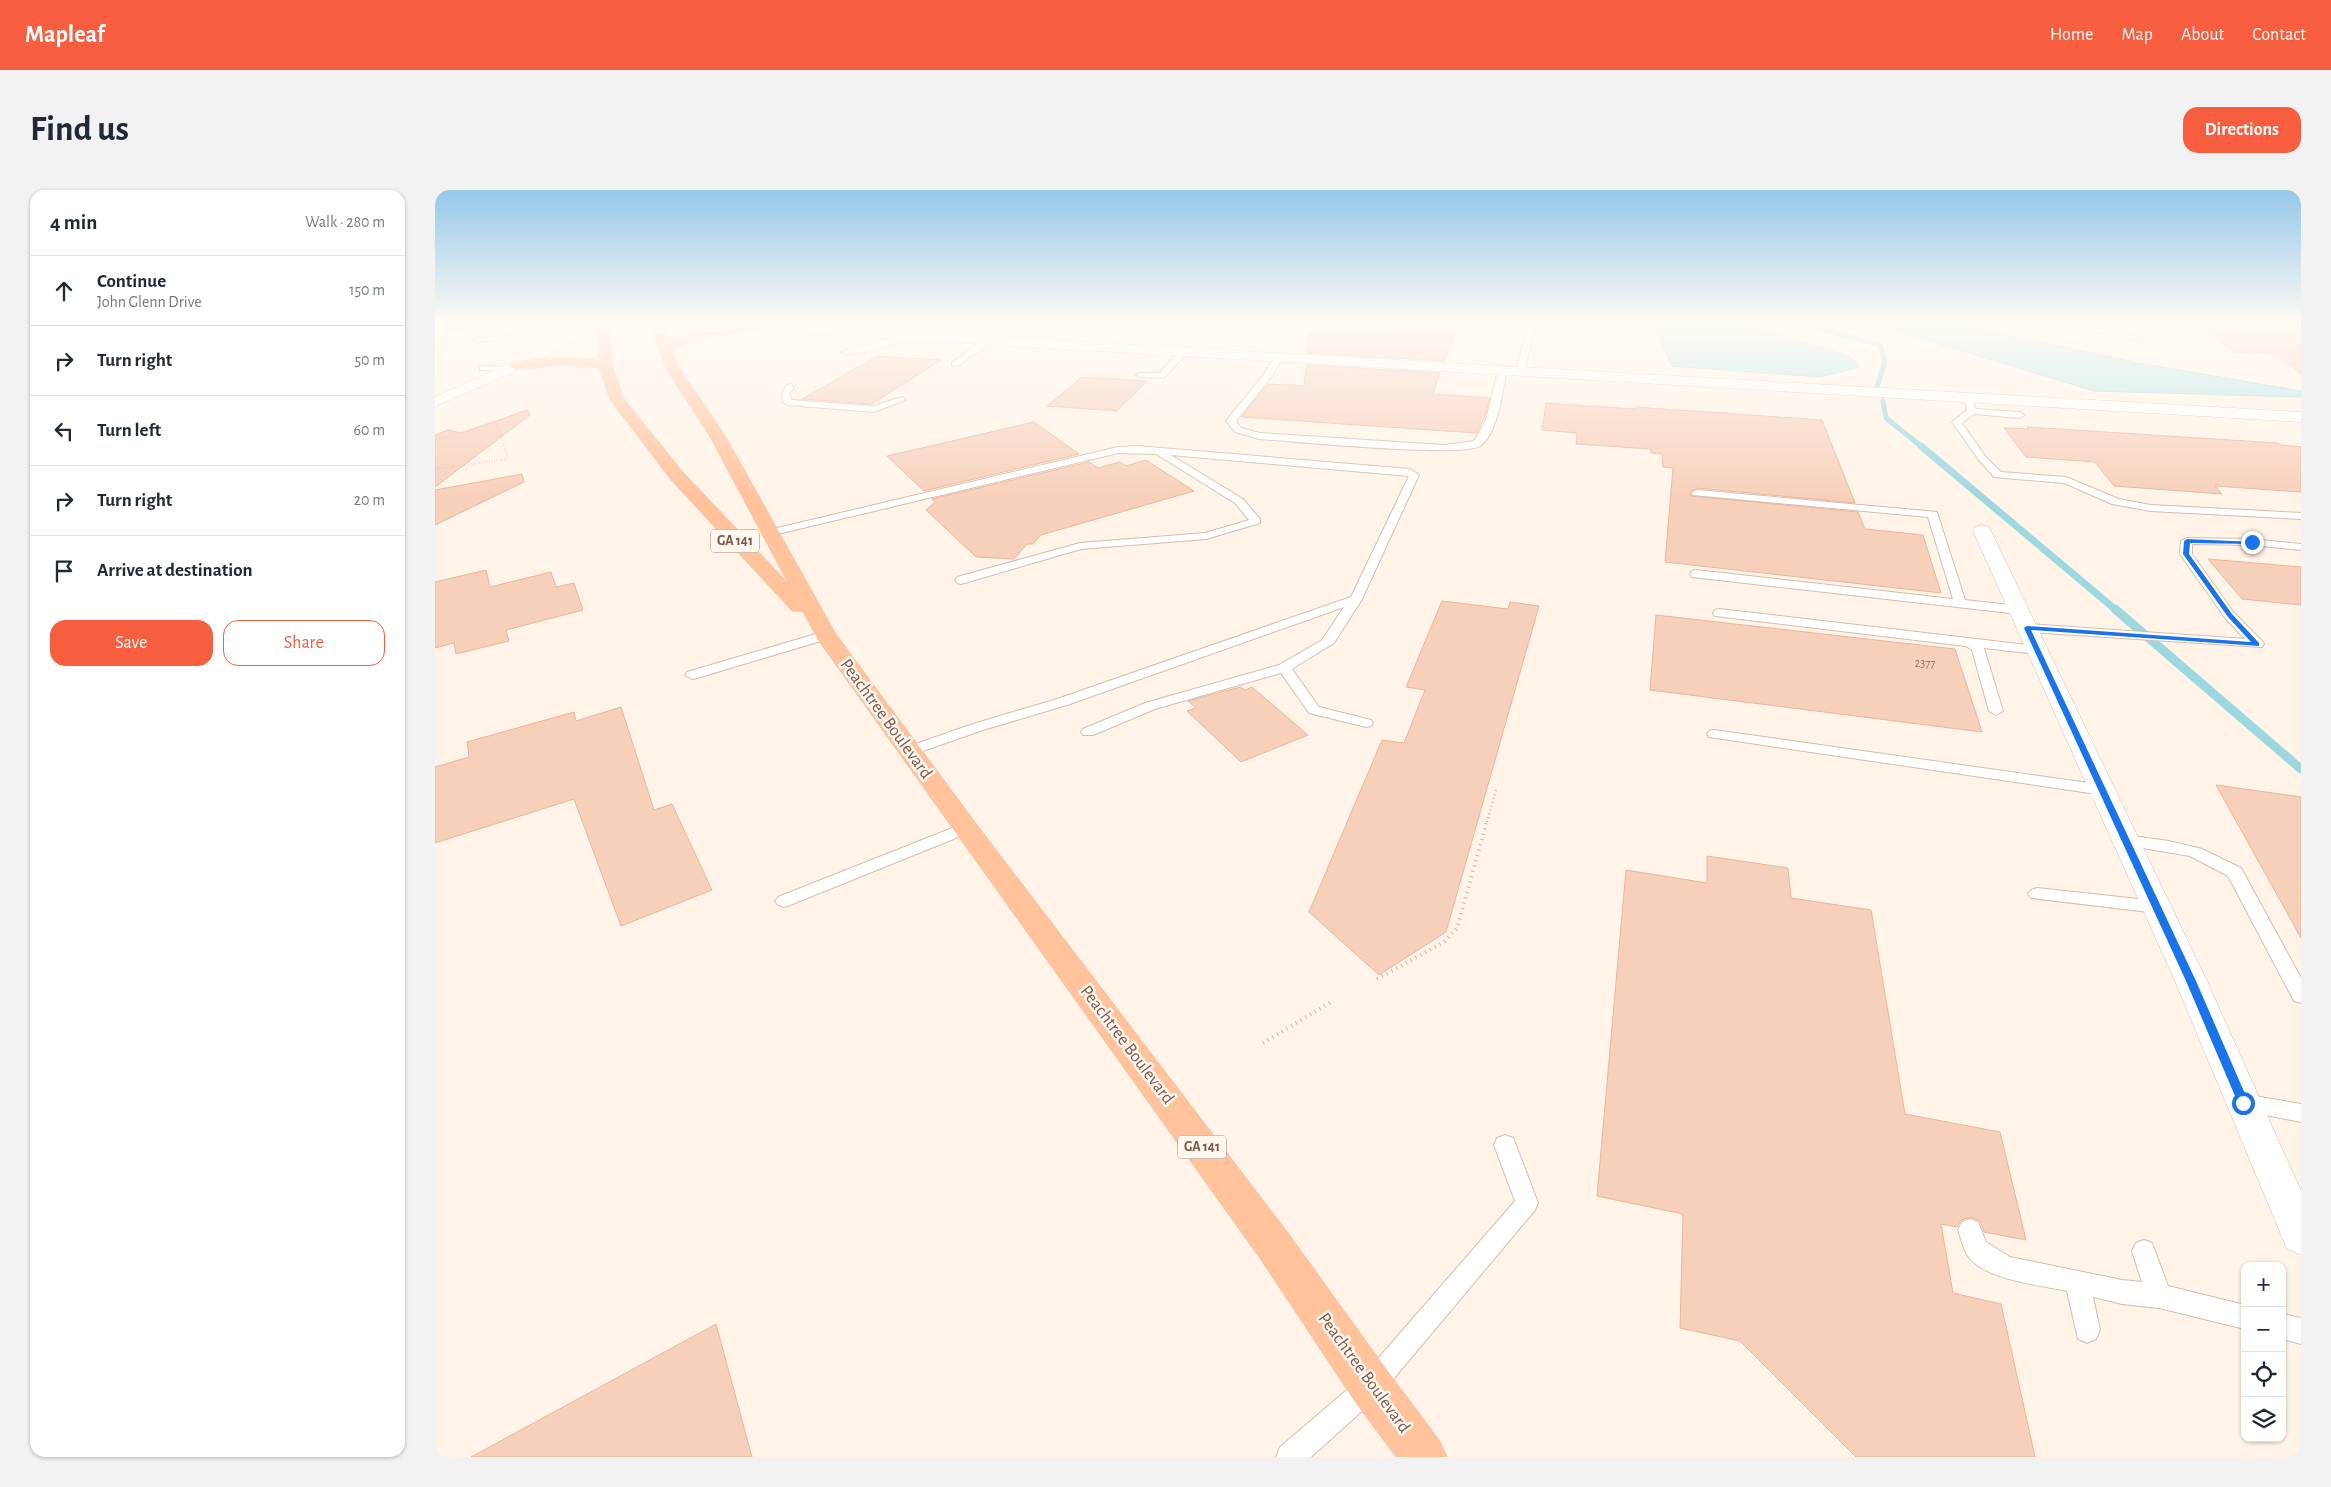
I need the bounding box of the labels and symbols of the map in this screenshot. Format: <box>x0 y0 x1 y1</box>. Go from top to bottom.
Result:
road number: GA 141 <box>711 530 759 552</box>
route end <box>2241 531 2264 554</box>
street label: Peachtree Boulevard <box>837 656 935 782</box>
house number: 2377 <box>1915 657 1935 669</box>
street label: Peachtree Boulevard <box>1077 982 1177 1108</box>
route start <box>2232 1092 2255 1115</box>
road number: GA 141 <box>1178 1136 1226 1159</box>
street label: Peachtree Boulevard <box>1315 1310 1413 1436</box>

